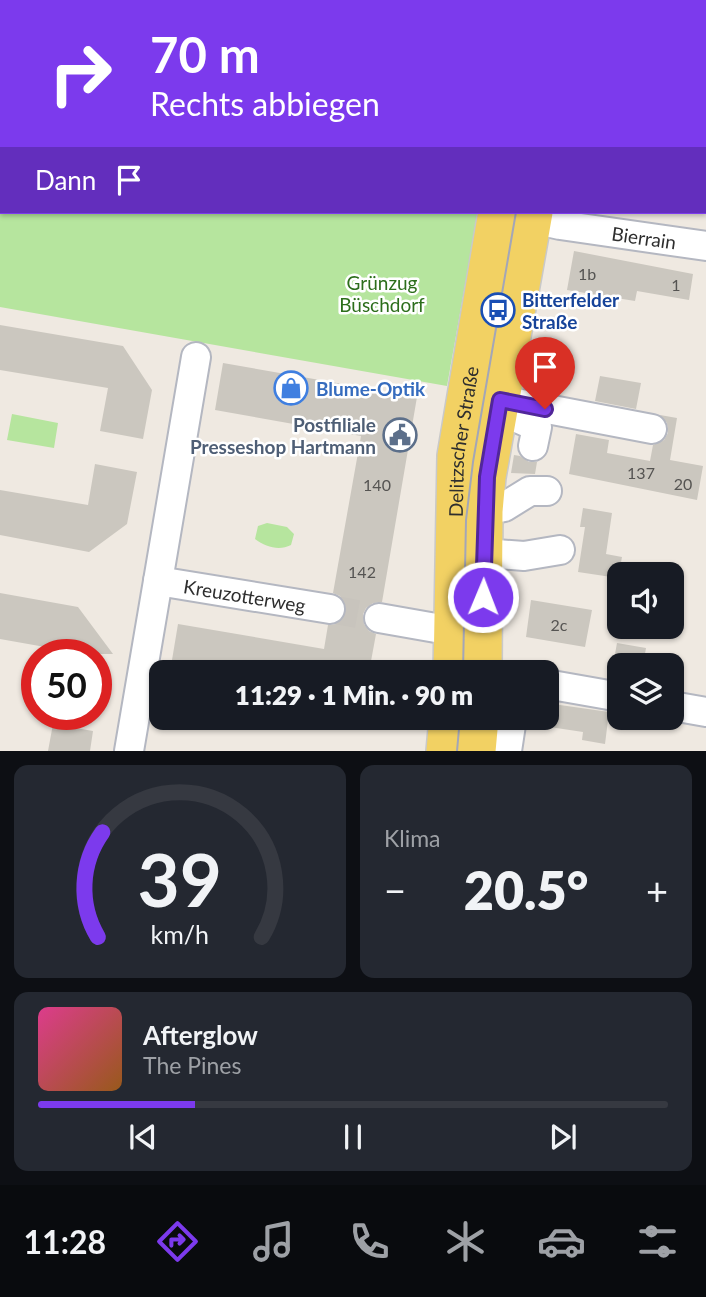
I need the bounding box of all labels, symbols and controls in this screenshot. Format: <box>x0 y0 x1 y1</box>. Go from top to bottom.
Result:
text: 70 m <box>150 25 260 83</box>
icon: right <box>35 28 126 119</box>
text: Rechts abbiegen <box>150 84 380 123</box>
icon: arrive <box>110 161 148 199</box>
text: Dann <box>35 164 96 196</box>
street label: Bierrain <box>610 221 678 253</box>
house number: 1b <box>578 264 596 283</box>
park label: Grünzug Büschdorf <box>339 271 425 316</box>
house number: 1 <box>671 275 681 294</box>
place label: Bitterfelder Straße <box>522 288 620 333</box>
bus stop icon: Bitterfelder Straße <box>479 291 517 329</box>
pin <box>515 337 575 409</box>
icon: arrive <box>526 348 564 386</box>
street label: Delitzscher Straße <box>443 364 482 517</box>
shop icon: Blume-Optik <box>272 369 310 407</box>
place label: Blume-Optik <box>316 377 426 400</box>
place label: Postfiliale Presseshop Hartmann <box>190 413 376 458</box>
public building icon: Postfiliale Presseshop Hartmann <box>381 416 419 454</box>
house number: 137 <box>627 463 655 482</box>
house number: 20 <box>674 474 692 493</box>
house number: 140 <box>363 475 391 494</box>
position arrow <box>446 560 520 634</box>
house number: 142 <box>348 562 376 581</box>
map controls <box>607 562 684 730</box>
button: sound <box>607 562 684 639</box>
street label: Kreuzotterweg <box>182 574 308 616</box>
house number: 2c <box>551 615 568 634</box>
speed limit sign: 50 <box>21 639 112 730</box>
button: layers <box>607 653 684 730</box>
text: 11:29 · 1 Min. · 90 m <box>235 679 473 711</box>
text: Klima <box>384 824 441 852</box>
text: 39 <box>138 836 222 924</box>
text: 20.5° <box>464 859 588 921</box>
text: − <box>384 867 406 913</box>
text: + <box>646 867 668 913</box>
text: km/h <box>151 919 209 949</box>
text: Afterglow <box>143 1019 258 1051</box>
text: The Pines <box>143 1051 241 1079</box>
icon: previous <box>124 1118 162 1156</box>
icon: pause <box>334 1118 372 1156</box>
icon: next <box>544 1118 582 1156</box>
icon: directions <box>153 1217 202 1266</box>
icon: music <box>249 1217 298 1266</box>
icon: phone <box>345 1217 394 1266</box>
icon: climate <box>441 1217 490 1266</box>
icon: car <box>537 1217 586 1266</box>
icon: filters <box>633 1217 682 1266</box>
text: 11:28 <box>24 1222 106 1261</box>

